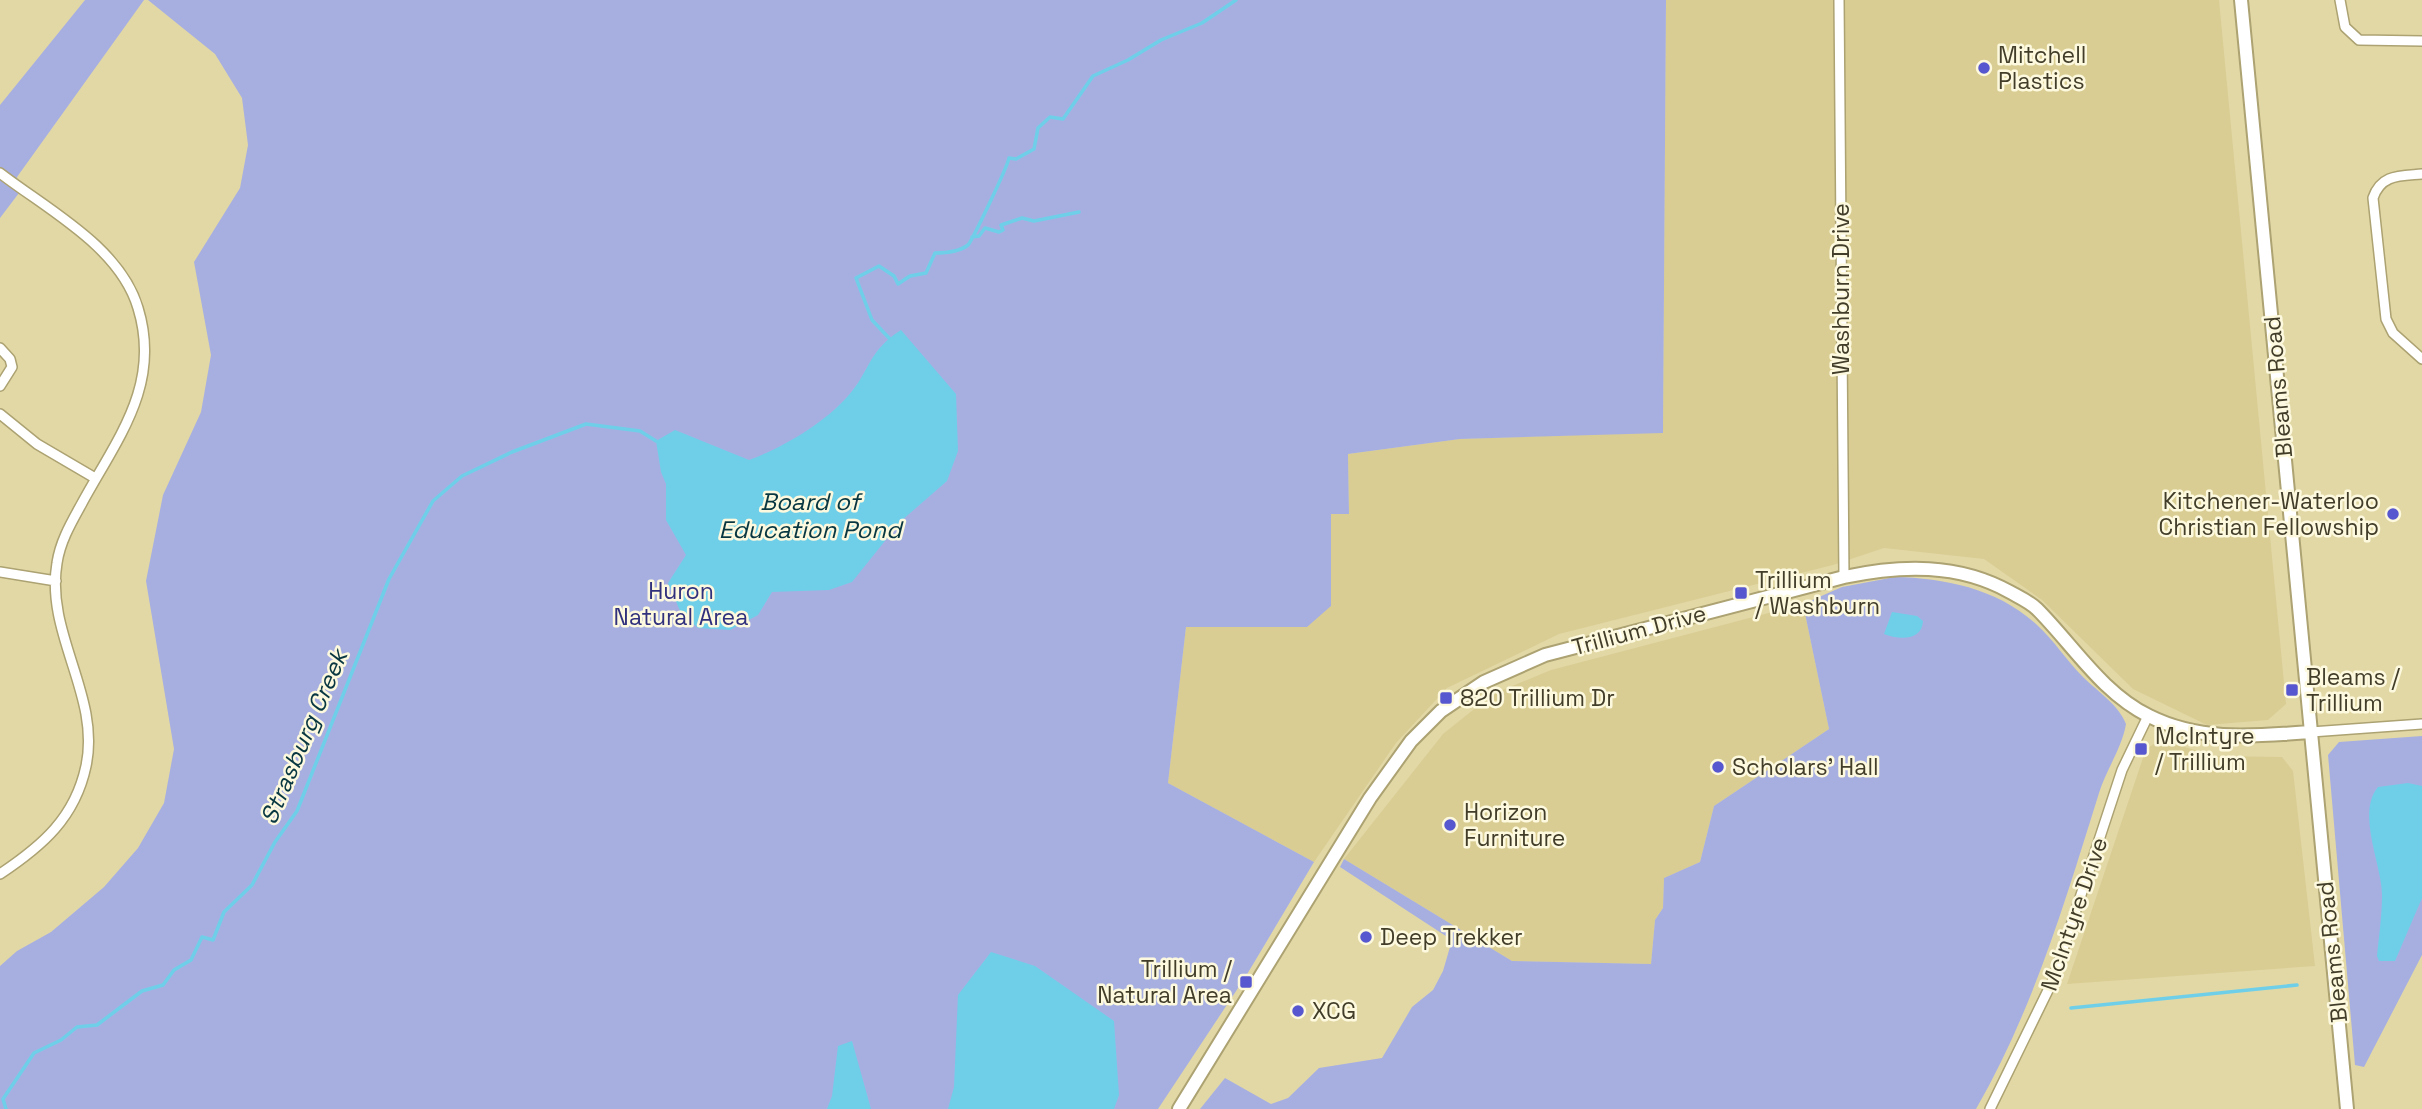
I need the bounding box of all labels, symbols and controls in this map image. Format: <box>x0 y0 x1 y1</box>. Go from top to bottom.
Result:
place label: Mitchell Plastics <box>1998 40 2086 96</box>
marker: Mitchell Plastics <box>1976 60 1992 76</box>
street label: Washburn Drive <box>1826 203 1856 375</box>
street label: Bleams Road <box>2257 315 2299 459</box>
water label: Board of Education Pond <box>719 486 904 545</box>
place label: Kitchener-Waterloo Christian Fellowship <box>2158 486 2379 542</box>
marker: Kitchener-Waterloo Christian Fellowship <box>2385 506 2401 522</box>
place label: Trillium / Washburn <box>1755 565 1880 621</box>
park label: Huron Natural Area <box>614 576 748 632</box>
marker: Trillium / Washburn <box>1733 585 1749 601</box>
street label: Trillium Drive <box>1569 598 1709 662</box>
water label: Strasburg Creek <box>253 642 355 829</box>
place label: Bleams / Trillium <box>2306 662 2400 718</box>
marker: Bleams / Trillium <box>2284 682 2300 698</box>
place label: 820 Trillium Dr <box>1460 683 1615 713</box>
marker: 820 Trillium Dr <box>1438 690 1454 706</box>
place label: McIntyre / Trillium <box>2155 721 2255 777</box>
marker: McIntyre / Trillium <box>2133 741 2149 757</box>
place label: Scholars' Hall <box>1732 752 1879 782</box>
marker: Scholars' Hall <box>1710 759 1726 775</box>
place label: Horizon Furniture <box>1464 797 1565 853</box>
marker: Horizon Furniture <box>1442 817 1458 833</box>
street label: McIntyre Drive <box>2034 833 2114 995</box>
street label: Bleams Road <box>2310 880 2354 1024</box>
place label: Deep Trekker <box>1380 922 1523 952</box>
marker: Deep Trekker <box>1358 929 1374 945</box>
place label: Trillium / Natural Area <box>1097 954 1232 1010</box>
marker: Trillium / Natural Area <box>1238 974 1254 990</box>
place label: XCG <box>1312 996 1356 1026</box>
marker: XCG <box>1290 1003 1306 1019</box>

